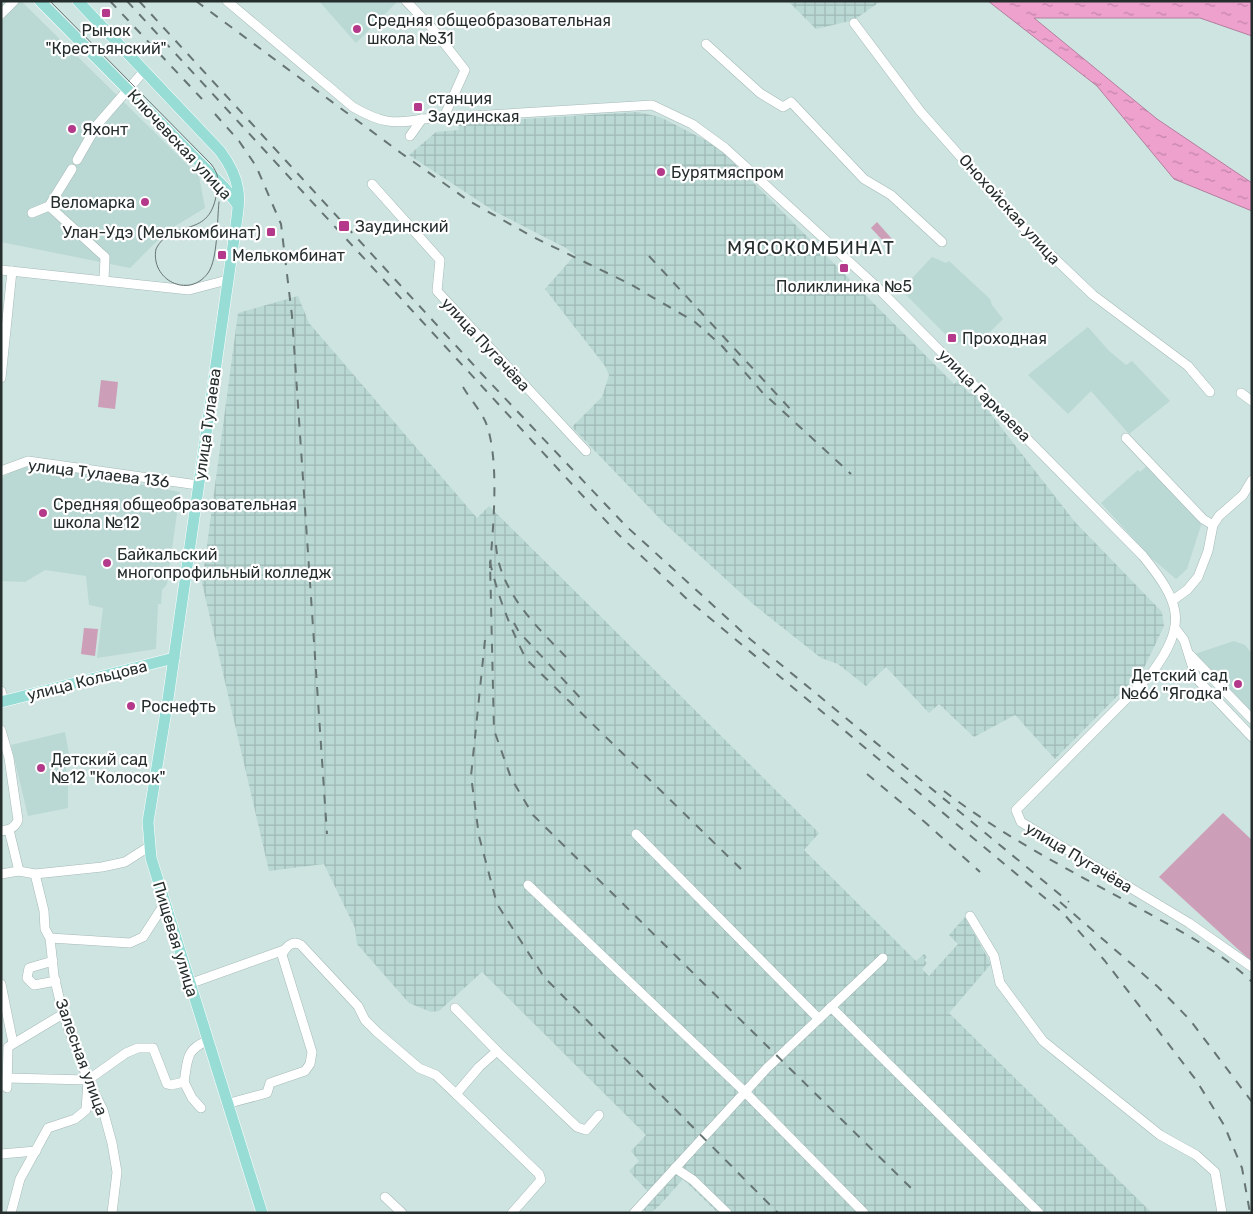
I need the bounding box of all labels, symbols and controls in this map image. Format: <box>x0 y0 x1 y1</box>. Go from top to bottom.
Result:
marker: Рынок "Крестьянский" <box>100 7 112 19</box>
place label: Средняя общеобразовательная школа №31 <box>367 11 611 48</box>
place label: Рынок "Крестьянский" <box>46 21 167 58</box>
marker: Средняя общеобразовательная школа №31 <box>351 23 363 35</box>
street label: Ключевская улица <box>124 85 236 203</box>
place label: станция Заудинская <box>428 89 520 126</box>
marker: станция Заудинская <box>412 101 424 113</box>
place label: Яхонт <box>82 120 128 139</box>
marker: Яхонт <box>66 123 78 135</box>
street label: Онохойская улица <box>955 150 1064 269</box>
place label: Бурятмяспром <box>671 163 784 182</box>
marker: Бурятмяспром <box>655 166 667 178</box>
place label: Веломарка <box>50 193 135 212</box>
marker: Веломарка <box>139 196 151 208</box>
place label: Заудинский <box>355 217 449 236</box>
marker: Заудинский <box>337 219 351 233</box>
place label: Улан-Удэ (Мелькомбинат) <box>63 223 261 242</box>
marker: Улан-Удэ (Мелькомбинат) <box>265 226 277 238</box>
district label: МЯСОКОМБИНАТ <box>727 236 895 259</box>
place label: Мелькомбинат <box>232 246 345 265</box>
marker: Мелькомбинат <box>216 249 228 261</box>
marker: Поликлиника №5 <box>838 262 850 274</box>
place label: Поликлиника №5 <box>776 277 912 296</box>
street label: улица Пугачёва <box>437 293 534 395</box>
place label: Проходная <box>962 329 1047 348</box>
marker: Проходная <box>946 332 958 344</box>
street label: улица Гармаева <box>934 345 1035 446</box>
street label: улица Тулаева <box>190 367 225 481</box>
street label: улица Тулаева 136 <box>27 455 171 492</box>
place label: Средняя общеобразовательная школа №12 <box>53 495 297 532</box>
marker: Средняя общеобразовательная школа №12 <box>37 507 49 519</box>
place label: Байкальский многопрофильный колледж <box>117 545 332 582</box>
marker: Байкальский многопрофильный колледж <box>101 557 113 569</box>
street label: улица Кольцова <box>25 656 149 705</box>
place label: Детский сад №66 "Ягодка" <box>1121 666 1228 703</box>
marker: Детский сад №66 "Ягодка" <box>1232 678 1244 690</box>
place label: Роснефть <box>141 697 216 716</box>
marker: Роснефть <box>125 700 137 712</box>
place label: Детский сад №12 "Колосок" <box>51 750 166 787</box>
marker: Детский сад №12 "Колосок" <box>35 762 47 774</box>
street label: улица Пугачёва <box>1022 818 1136 897</box>
street label: Пищевая улица <box>149 879 202 999</box>
street label: Залесная улица <box>52 996 112 1118</box>

